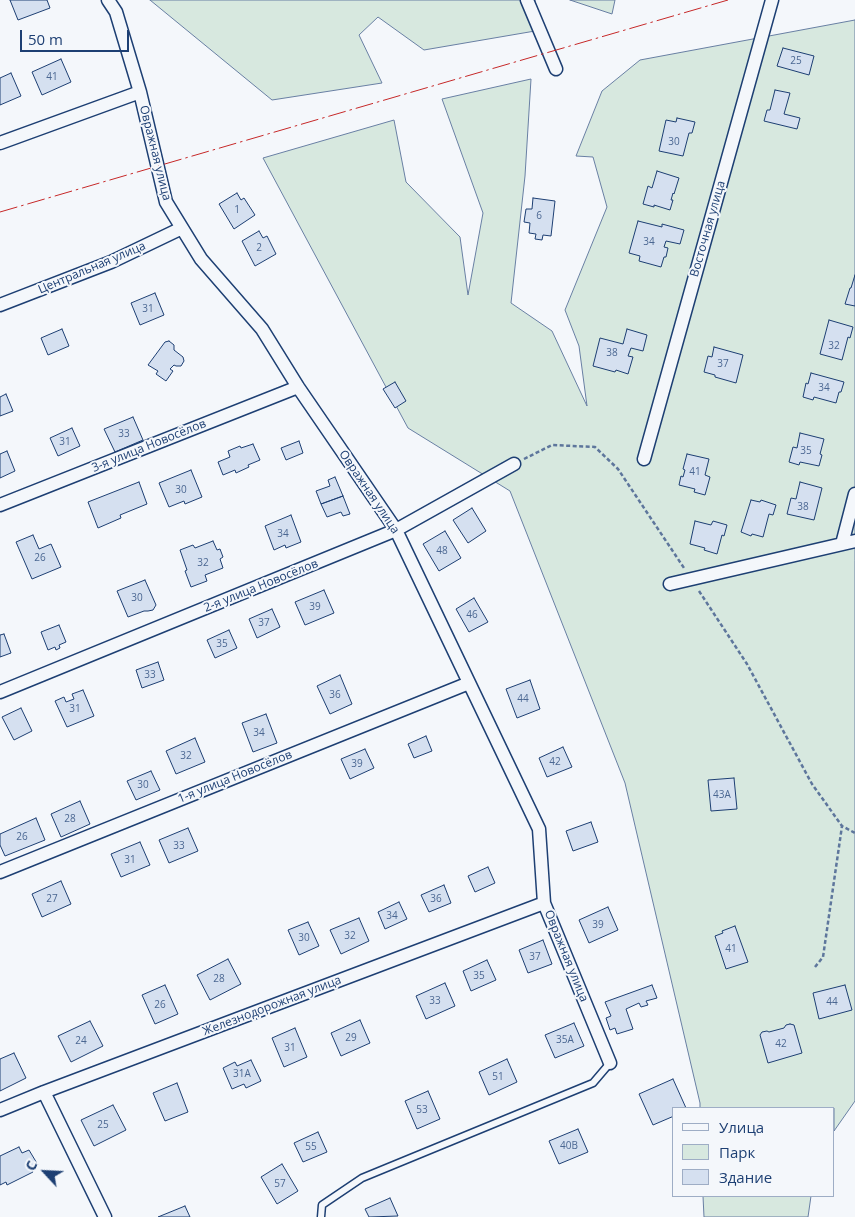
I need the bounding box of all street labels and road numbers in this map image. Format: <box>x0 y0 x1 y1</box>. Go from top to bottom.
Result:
street label: Овражная улица <box>136 104 174 202</box>
street label: Восточная улица <box>687 179 729 279</box>
street label: Центральная улица <box>36 239 148 297</box>
street label: 3-я улица Новосёлов <box>90 416 208 476</box>
street label: Овражная улица <box>336 447 402 537</box>
street label: 2-я улица Новосёлов <box>202 556 320 616</box>
street label: 1-я улица Новосёлов <box>176 747 294 807</box>
street label: Овражная улица <box>541 908 591 1004</box>
street label: Железнодорожная улица <box>201 973 343 1039</box>

